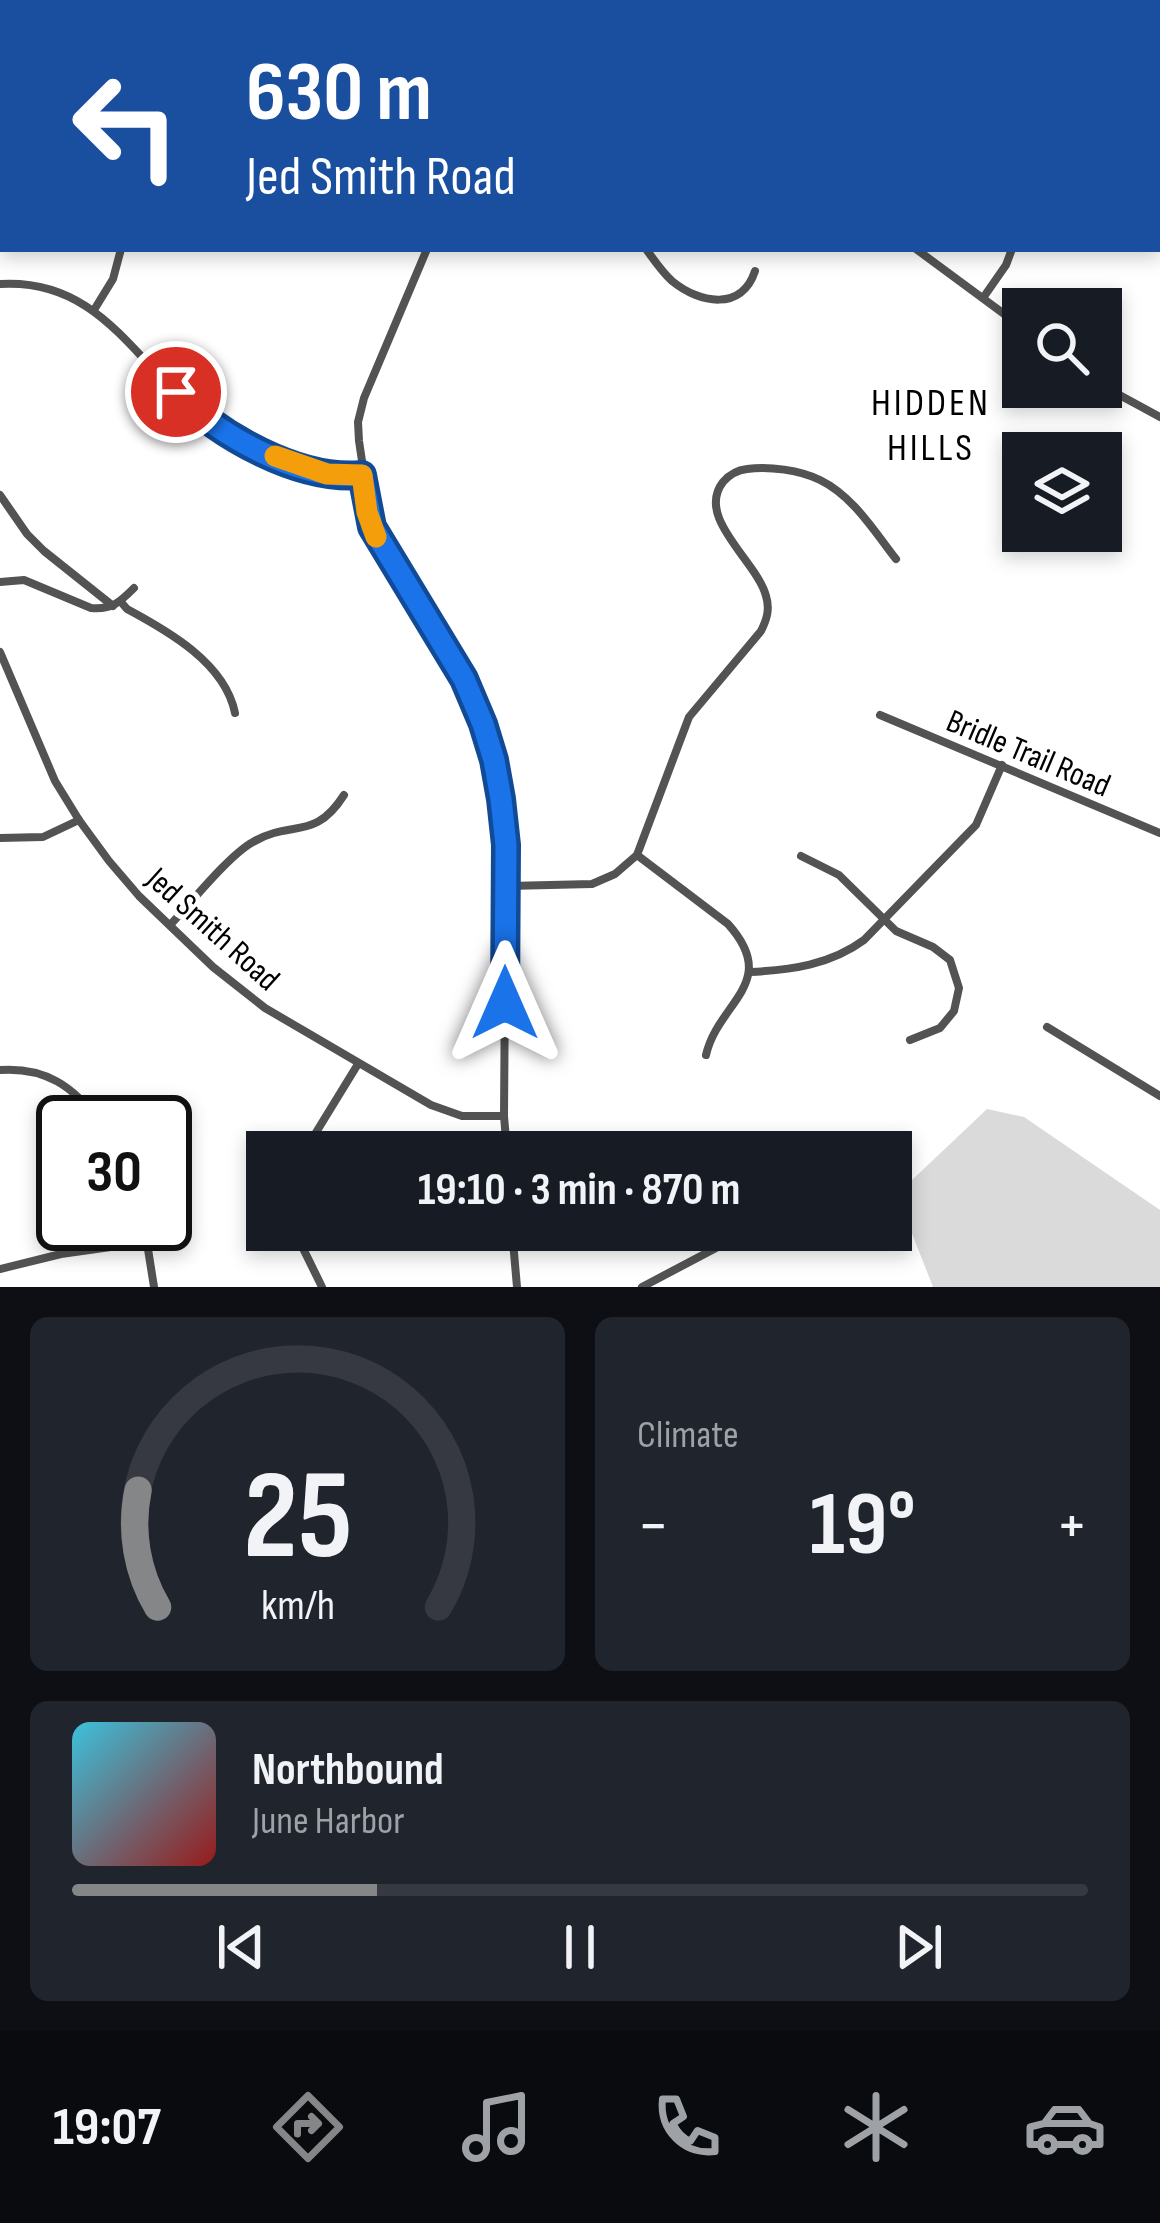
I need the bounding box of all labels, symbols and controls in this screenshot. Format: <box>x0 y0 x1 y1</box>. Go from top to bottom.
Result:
text: 630 m <box>246 43 432 144</box>
icon: left <box>48 48 204 204</box>
text: Jed Smith Road <box>246 145 516 210</box>
map controls <box>1002 288 1122 552</box>
button: search <box>1002 288 1122 408</box>
pin <box>125 341 227 443</box>
icon: arrive <box>143 359 209 425</box>
district label: HIDDEN HILLS <box>871 380 991 472</box>
button: layers <box>1002 432 1122 552</box>
street label: Bridle Trail Road <box>940 701 1116 806</box>
street label: Jed Smith Road <box>137 859 287 1000</box>
position arrow <box>442 940 568 1066</box>
speed limit sign: 30 <box>36 1095 192 1251</box>
text: 19:10 · 3 min · 870 m <box>418 1163 740 1218</box>
text: Climate <box>637 1412 739 1459</box>
text: 25 <box>243 1444 352 1593</box>
text: 19° <box>809 1472 916 1580</box>
text: − <box>637 1487 669 1566</box>
text: + <box>1056 1487 1088 1566</box>
text: km/h <box>260 1580 335 1632</box>
text: Northbound <box>252 1743 444 1798</box>
text: June Harbor <box>252 1798 404 1845</box>
icon: previous <box>208 1914 274 1980</box>
icon: pause <box>547 1914 613 1980</box>
icon: next <box>886 1914 952 1980</box>
icon: directions <box>266 2085 350 2169</box>
icon: music <box>455 2085 539 2169</box>
icon: phone <box>645 2085 729 2169</box>
icon: climate <box>834 2085 918 2169</box>
icon: car <box>1023 2085 1107 2169</box>
text: 19:07 <box>53 2095 161 2160</box>

